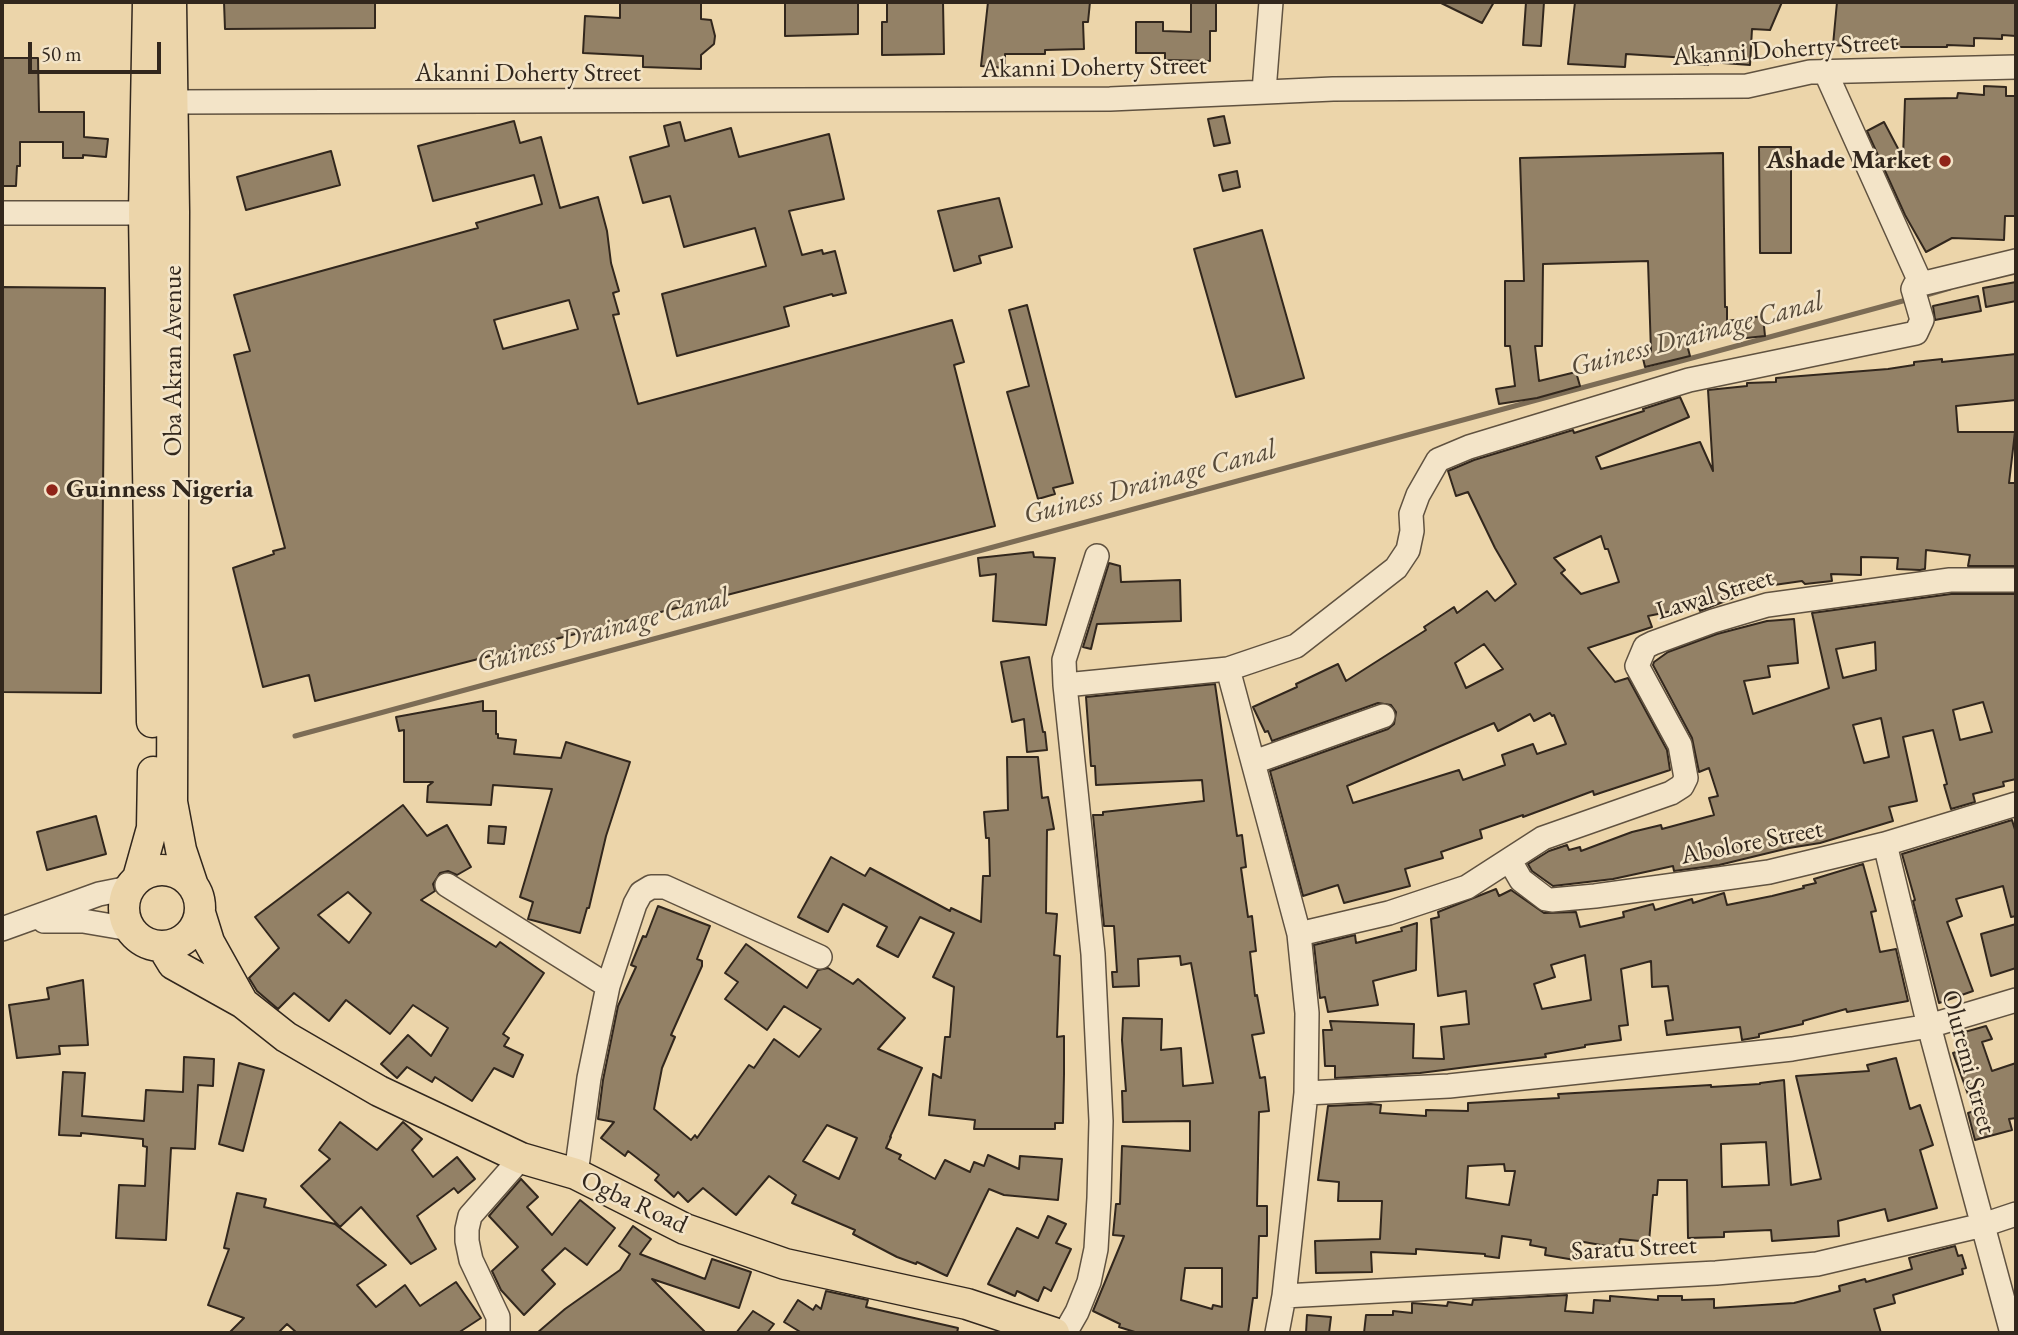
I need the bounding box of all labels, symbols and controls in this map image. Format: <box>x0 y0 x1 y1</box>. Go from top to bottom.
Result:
street label: Akanni Doherty Street <box>1671 27 1899 73</box>
scale bar <box>32 28 164 72</box>
text: 50 m <box>41 40 82 67</box>
street label: Akanni Doherty Street <box>981 50 1207 86</box>
street label: Akanni Doherty Street <box>415 58 641 90</box>
place label: Ashade Market <box>1766 145 1931 177</box>
marker: Ashade Market <box>1937 153 1953 169</box>
street label: Oba Akran Avenue <box>158 265 190 457</box>
water label: Guiness Drainage Canal <box>1567 285 1827 385</box>
water label: Guiness Drainage Canal <box>1020 433 1280 533</box>
place label: Guinness Nigeria <box>66 474 253 506</box>
marker: Guinness Nigeria <box>44 482 60 498</box>
street label: Lawal Street <box>1652 562 1778 628</box>
water label: Guiness Drainage Canal <box>473 581 733 681</box>
street label: Abolore Street <box>1678 814 1826 872</box>
street label: Oluremi Street <box>1934 987 2002 1137</box>
street label: Ogba Road <box>576 1165 692 1241</box>
street label: Saratu Street <box>1570 1230 1698 1268</box>

